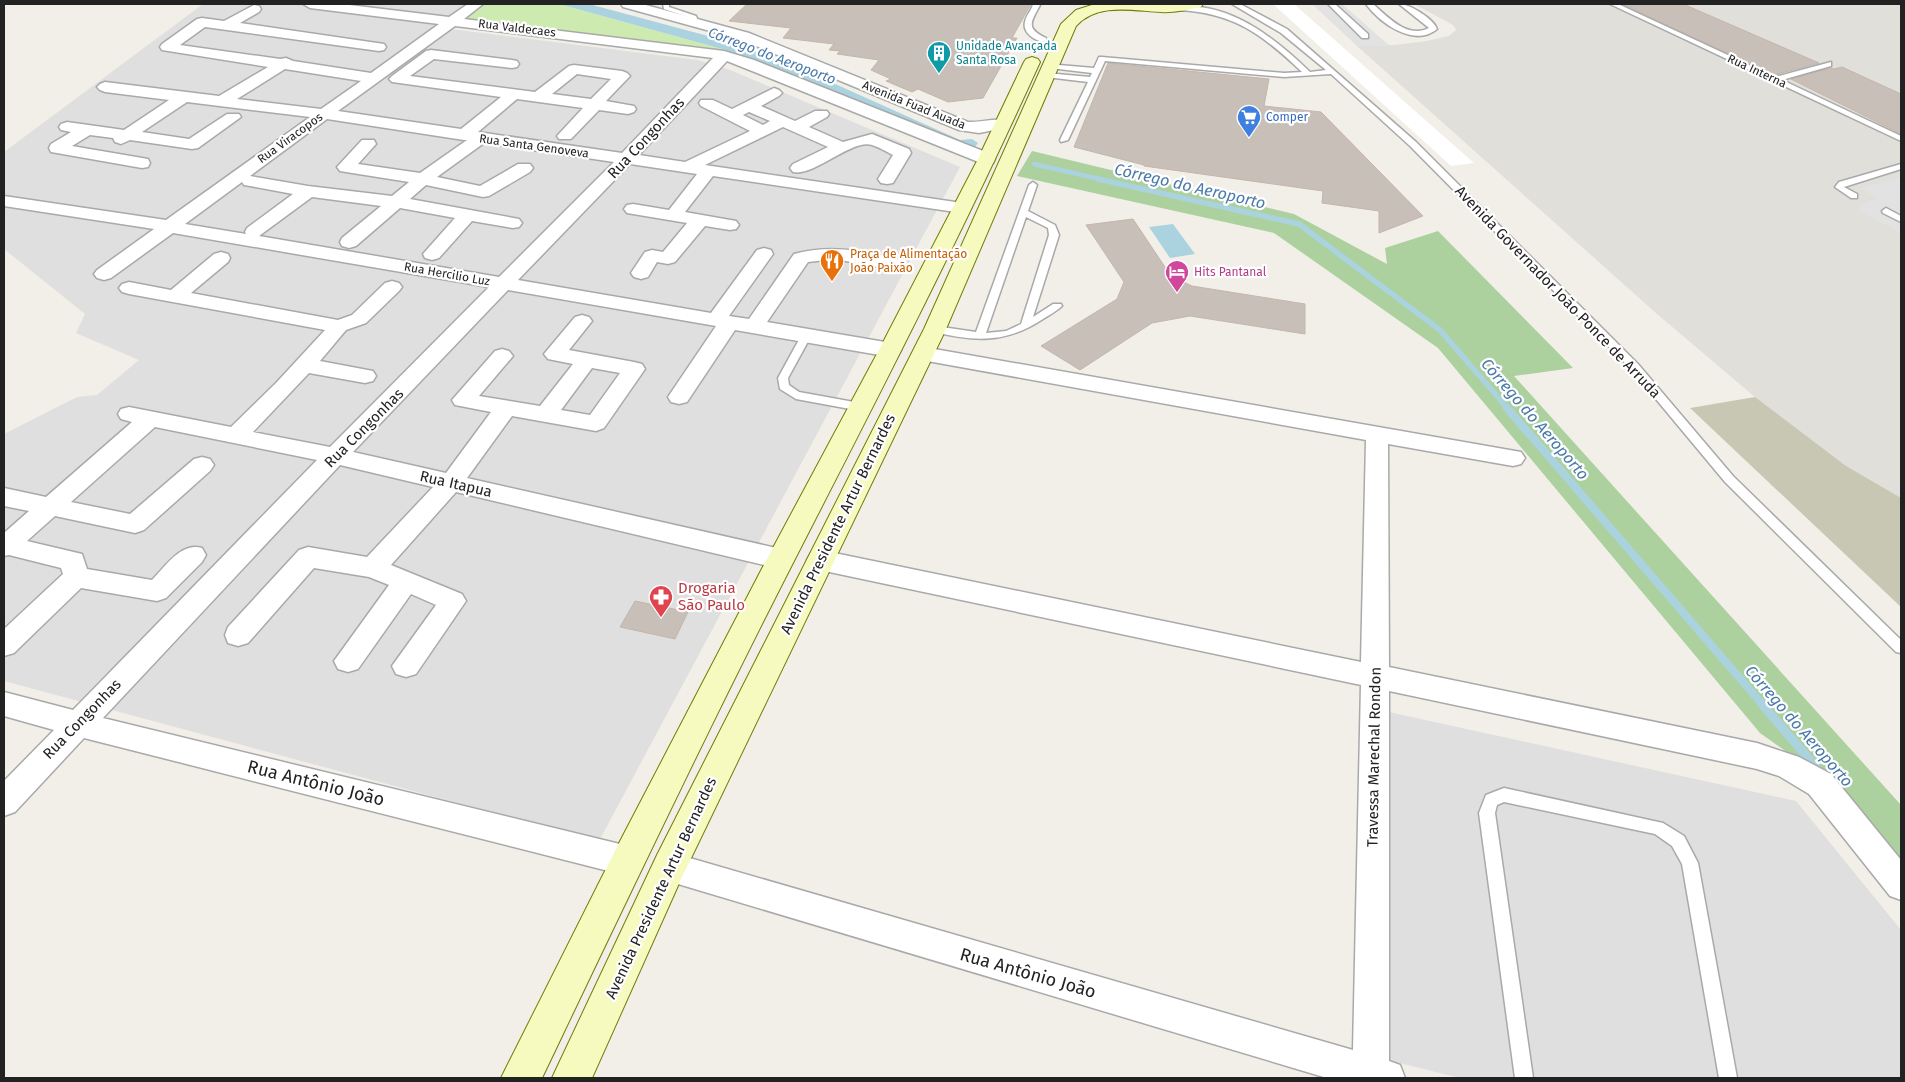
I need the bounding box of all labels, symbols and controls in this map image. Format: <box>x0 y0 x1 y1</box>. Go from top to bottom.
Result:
street label: Rua Valdecaes <box>477 16 557 40</box>
water label: Córrego do Aeroporto <box>706 24 838 88</box>
place label: Unidade Avançada Santa Rosa <box>956 39 1057 67</box>
building icon: Unidade Avançada Santa Rosa <box>926 40 952 74</box>
street label: Rua Interna <box>1725 51 1789 91</box>
street label: Avenida Fuad Auada <box>860 78 968 132</box>
street label: Rua Congonhas <box>604 94 688 182</box>
supermarket icon: Comper <box>1236 104 1262 138</box>
street label: Rua Viracopos <box>255 109 326 166</box>
place label: Comper <box>1266 110 1308 124</box>
street label: Rua Santa Genoveva <box>478 131 590 161</box>
water label: Córrego do Aeroporto <box>1113 159 1267 213</box>
street label: Avenida Governador João Ponce de Arruda <box>1451 182 1665 402</box>
place label: Praça de Alimentação João Paixão <box>850 247 967 275</box>
restaurant icon: Praça de Alimentação João Paixão <box>819 248 845 282</box>
hotel icon: Hits Pantanal <box>1164 259 1190 293</box>
street label: Rua Hercilio Luz <box>403 260 491 288</box>
place label: Hits Pantanal <box>1194 265 1267 279</box>
water label: Córrego do Aeroporto <box>1477 354 1593 484</box>
street label: Rua Congonhas <box>321 385 407 471</box>
street label: Avenida Presidente Artur Bernardes <box>777 411 899 637</box>
street label: Rua Itapua <box>418 467 494 501</box>
place label: Drogaria São Paulo <box>678 579 745 614</box>
pharmacy icon: Drogaria São Paulo <box>648 584 674 618</box>
water label: Córrego do Aeroporto <box>1741 661 1857 791</box>
street label: Travessa Marechal Rondon <box>1363 667 1385 847</box>
street label: Rua Congonhas <box>39 675 125 763</box>
street label: Rua Antônio João <box>245 755 387 811</box>
street label: Avenida Presidente Artur Bernardes <box>602 774 720 1002</box>
street label: Rua Antônio João <box>957 943 1099 1003</box>

